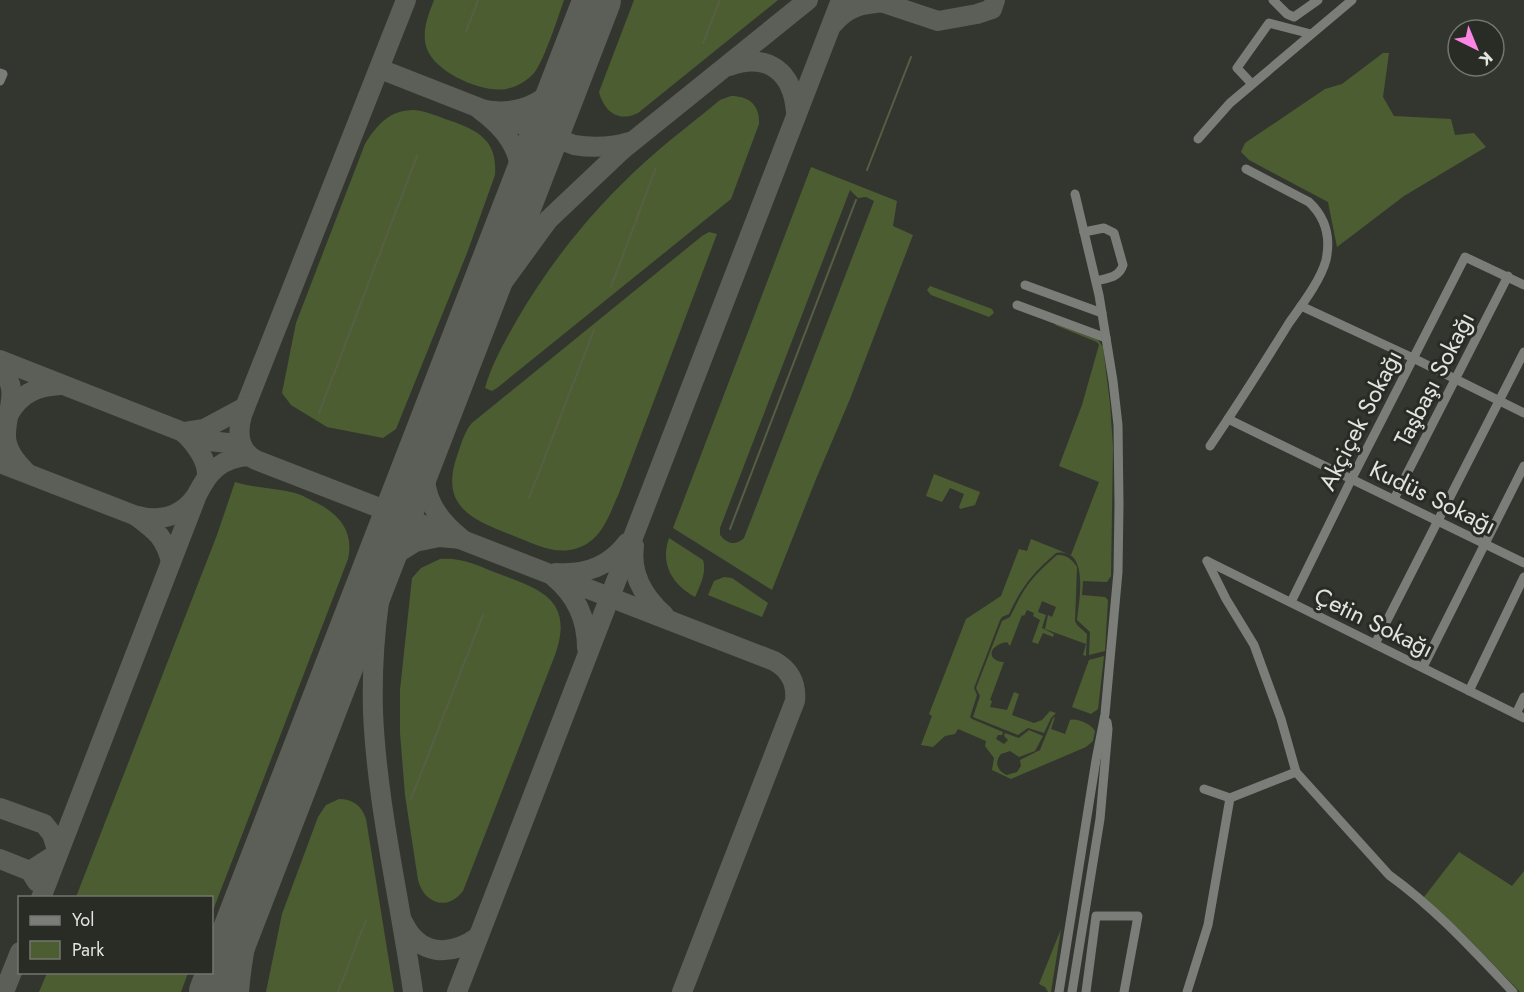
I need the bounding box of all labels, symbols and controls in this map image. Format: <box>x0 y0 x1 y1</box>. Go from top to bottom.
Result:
north arrow <box>1446 18 1506 78</box>
text: K <box>1473 46 1498 71</box>
street label: Taşbaşı Sokağı <box>1385 306 1483 452</box>
street label: Akçiçek Sokağı <box>1310 344 1410 496</box>
street label: Kudüs Sokağı <box>1364 451 1502 543</box>
street label: Çetin Sokağı <box>1308 578 1440 666</box>
legend <box>18 896 213 974</box>
text: Yol <box>72 907 94 933</box>
text: Park <box>72 937 104 963</box>

